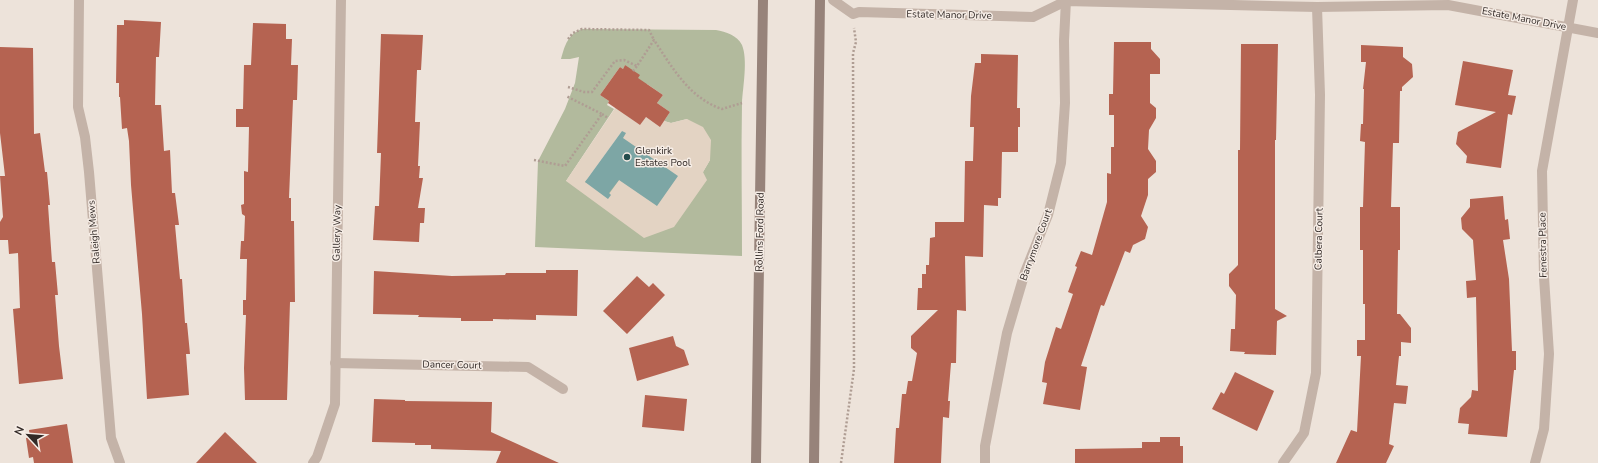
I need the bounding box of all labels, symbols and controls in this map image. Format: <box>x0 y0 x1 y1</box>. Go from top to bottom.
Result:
street label: Estate Manor Drive <box>1481 4 1567 34</box>
street label: Estate Manor Drive <box>906 7 992 23</box>
place label: Glenkirk Estates Pool <box>635 144 691 170</box>
marker: Glenkirk Estates Pool <box>622 152 632 162</box>
street label: Rollins Ford Road <box>752 192 768 272</box>
street label: Raleigh Mews <box>84 200 104 264</box>
street label: Gallery Way <box>330 204 345 261</box>
street label: Barrymore Court <box>1017 207 1056 283</box>
street label: Calbera Court <box>1311 207 1327 270</box>
street label: Fenestra Place <box>1535 212 1551 278</box>
street label: Dancer Court <box>422 357 482 373</box>
north arrow <box>8 415 48 455</box>
text: N <box>11 424 28 438</box>

